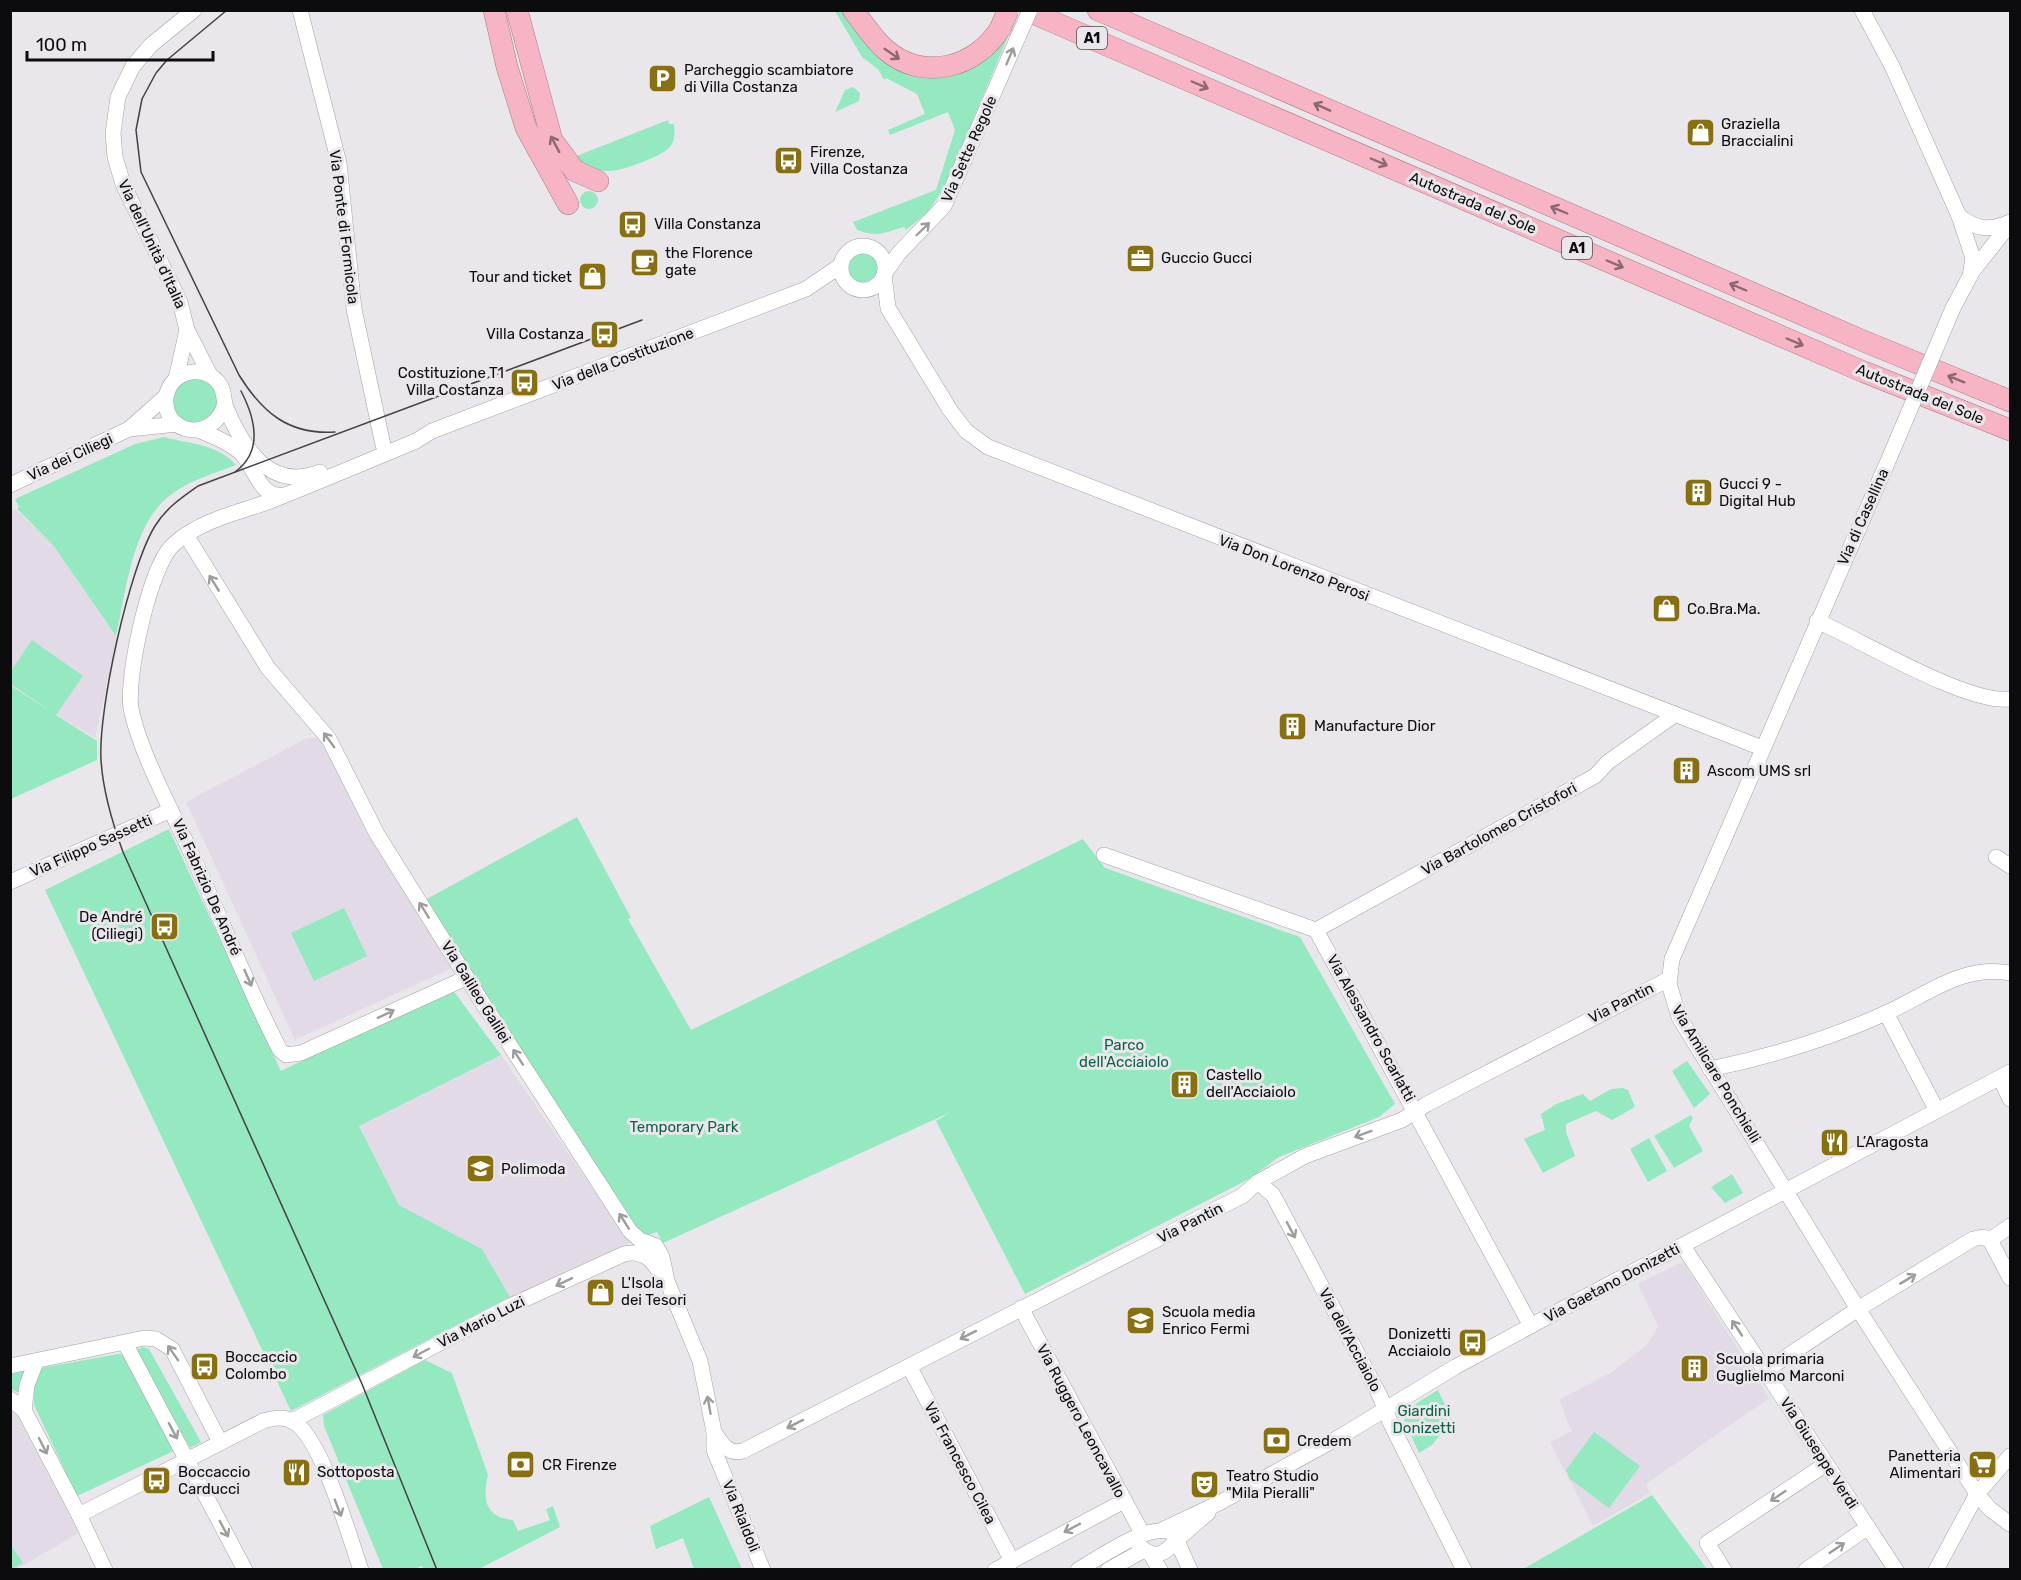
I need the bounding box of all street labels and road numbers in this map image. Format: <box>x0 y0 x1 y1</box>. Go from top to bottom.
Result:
road number: A1 <box>1077 27 1107 49</box>
street label: Via Sette Regole <box>937 93 1001 205</box>
street label: Via Ponte di Formicola <box>326 149 362 305</box>
street label: Autostrada del Sole <box>1407 168 1539 238</box>
street label: Via dell'Unità d'Italia <box>114 177 190 311</box>
road number: A1 <box>1562 237 1592 259</box>
street label: Via della Costituzione <box>550 324 696 394</box>
street label: Autostrada del Sole <box>1853 360 1987 428</box>
street label: Via dei Ciliegi <box>25 429 115 485</box>
street label: Via di Casellina <box>1834 466 1892 568</box>
street label: Via Don Lorenzo Perosi <box>1216 531 1372 605</box>
street label: Via Bartolomeo Cristofori <box>1418 779 1580 879</box>
street label: Via Filippo Sassetti <box>27 811 155 881</box>
street label: Via Fabrizio De André <box>169 816 245 958</box>
street label: Via Galileo Galilei <box>437 938 515 1046</box>
street label: Via Alessandro Scarlatti <box>1323 951 1419 1105</box>
street label: Via Pantin <box>1585 979 1657 1027</box>
street label: Via Amilcare Ponchielli <box>1668 1002 1764 1146</box>
street label: Via Pantin <box>1154 1199 1226 1247</box>
street label: Via Gaetano Donizetti <box>1541 1240 1683 1326</box>
street label: Via dell'Acciaiolo <box>1315 1285 1385 1395</box>
street label: Via Mario Luzi <box>434 1292 528 1352</box>
street label: Via Ruggero Leoncavallo <box>1033 1341 1129 1501</box>
street label: Via Giuseppe Verdi <box>1776 1394 1862 1512</box>
street label: Via Francesco Cilea <box>920 1399 1000 1527</box>
street label: Via Rialdoli <box>719 1478 763 1554</box>

